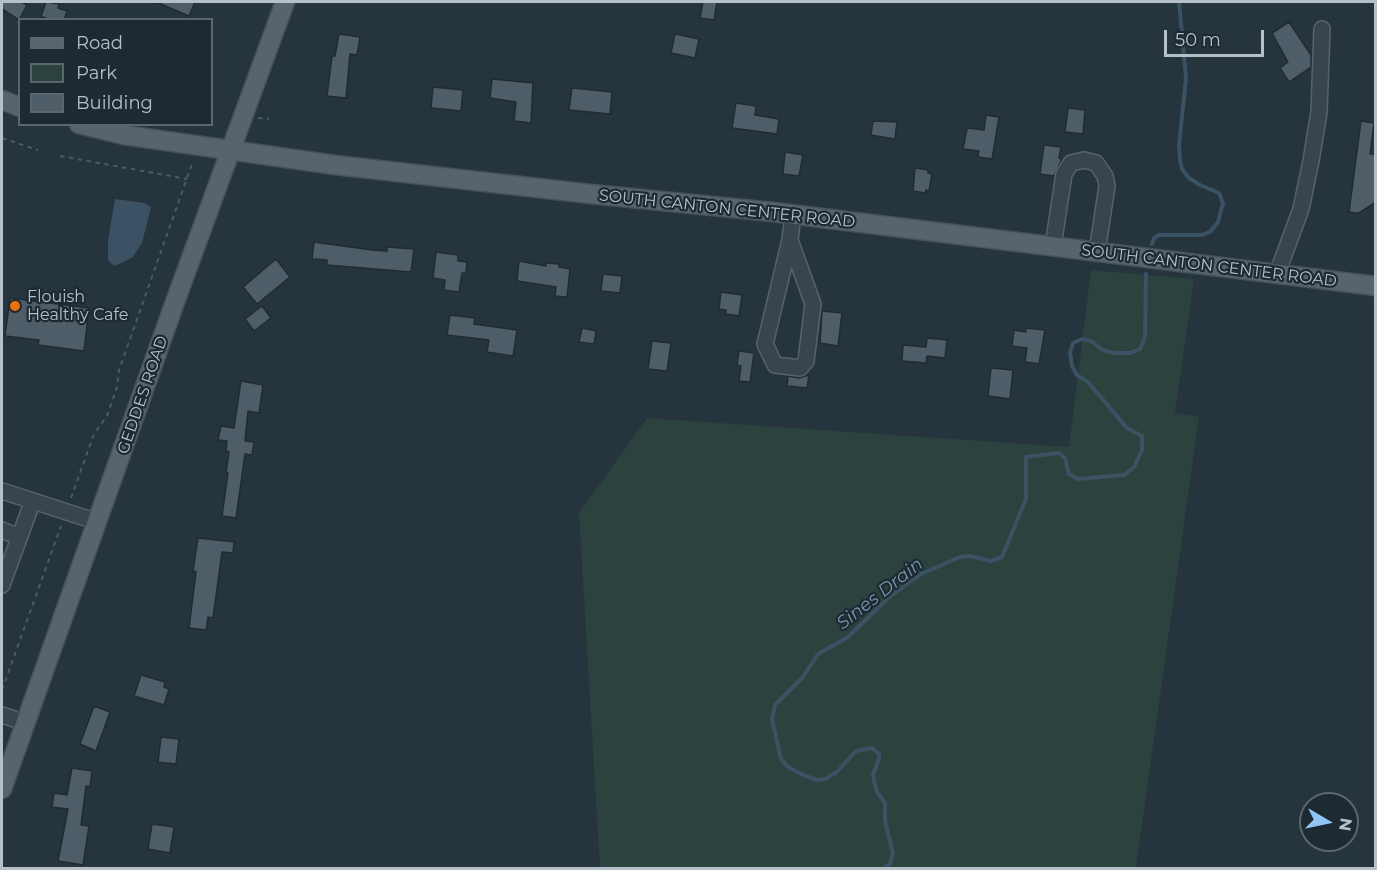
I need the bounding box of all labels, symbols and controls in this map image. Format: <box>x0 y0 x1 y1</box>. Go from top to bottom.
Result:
legend <box>18 18 213 126</box>
scale bar <box>1167 18 1268 56</box>
text: 50 m <box>1175 29 1221 51</box>
text: Road <box>76 32 123 54</box>
text: Park <box>76 62 117 84</box>
text: Building <box>76 92 153 114</box>
street label: SOUTH CANTON CENTER ROAD <box>598 186 856 232</box>
street label: SOUTH CANTON CENTER ROAD <box>1080 241 1338 291</box>
place label: Flouish Healthy Cafe <box>27 287 129 325</box>
marker: Flouish Healthy Cafe <box>8 299 22 313</box>
street label: GEDDES ROAD <box>114 333 172 457</box>
water label: Sines Drain <box>833 554 927 634</box>
north arrow <box>1299 792 1359 852</box>
text: N <box>1335 817 1356 832</box>

